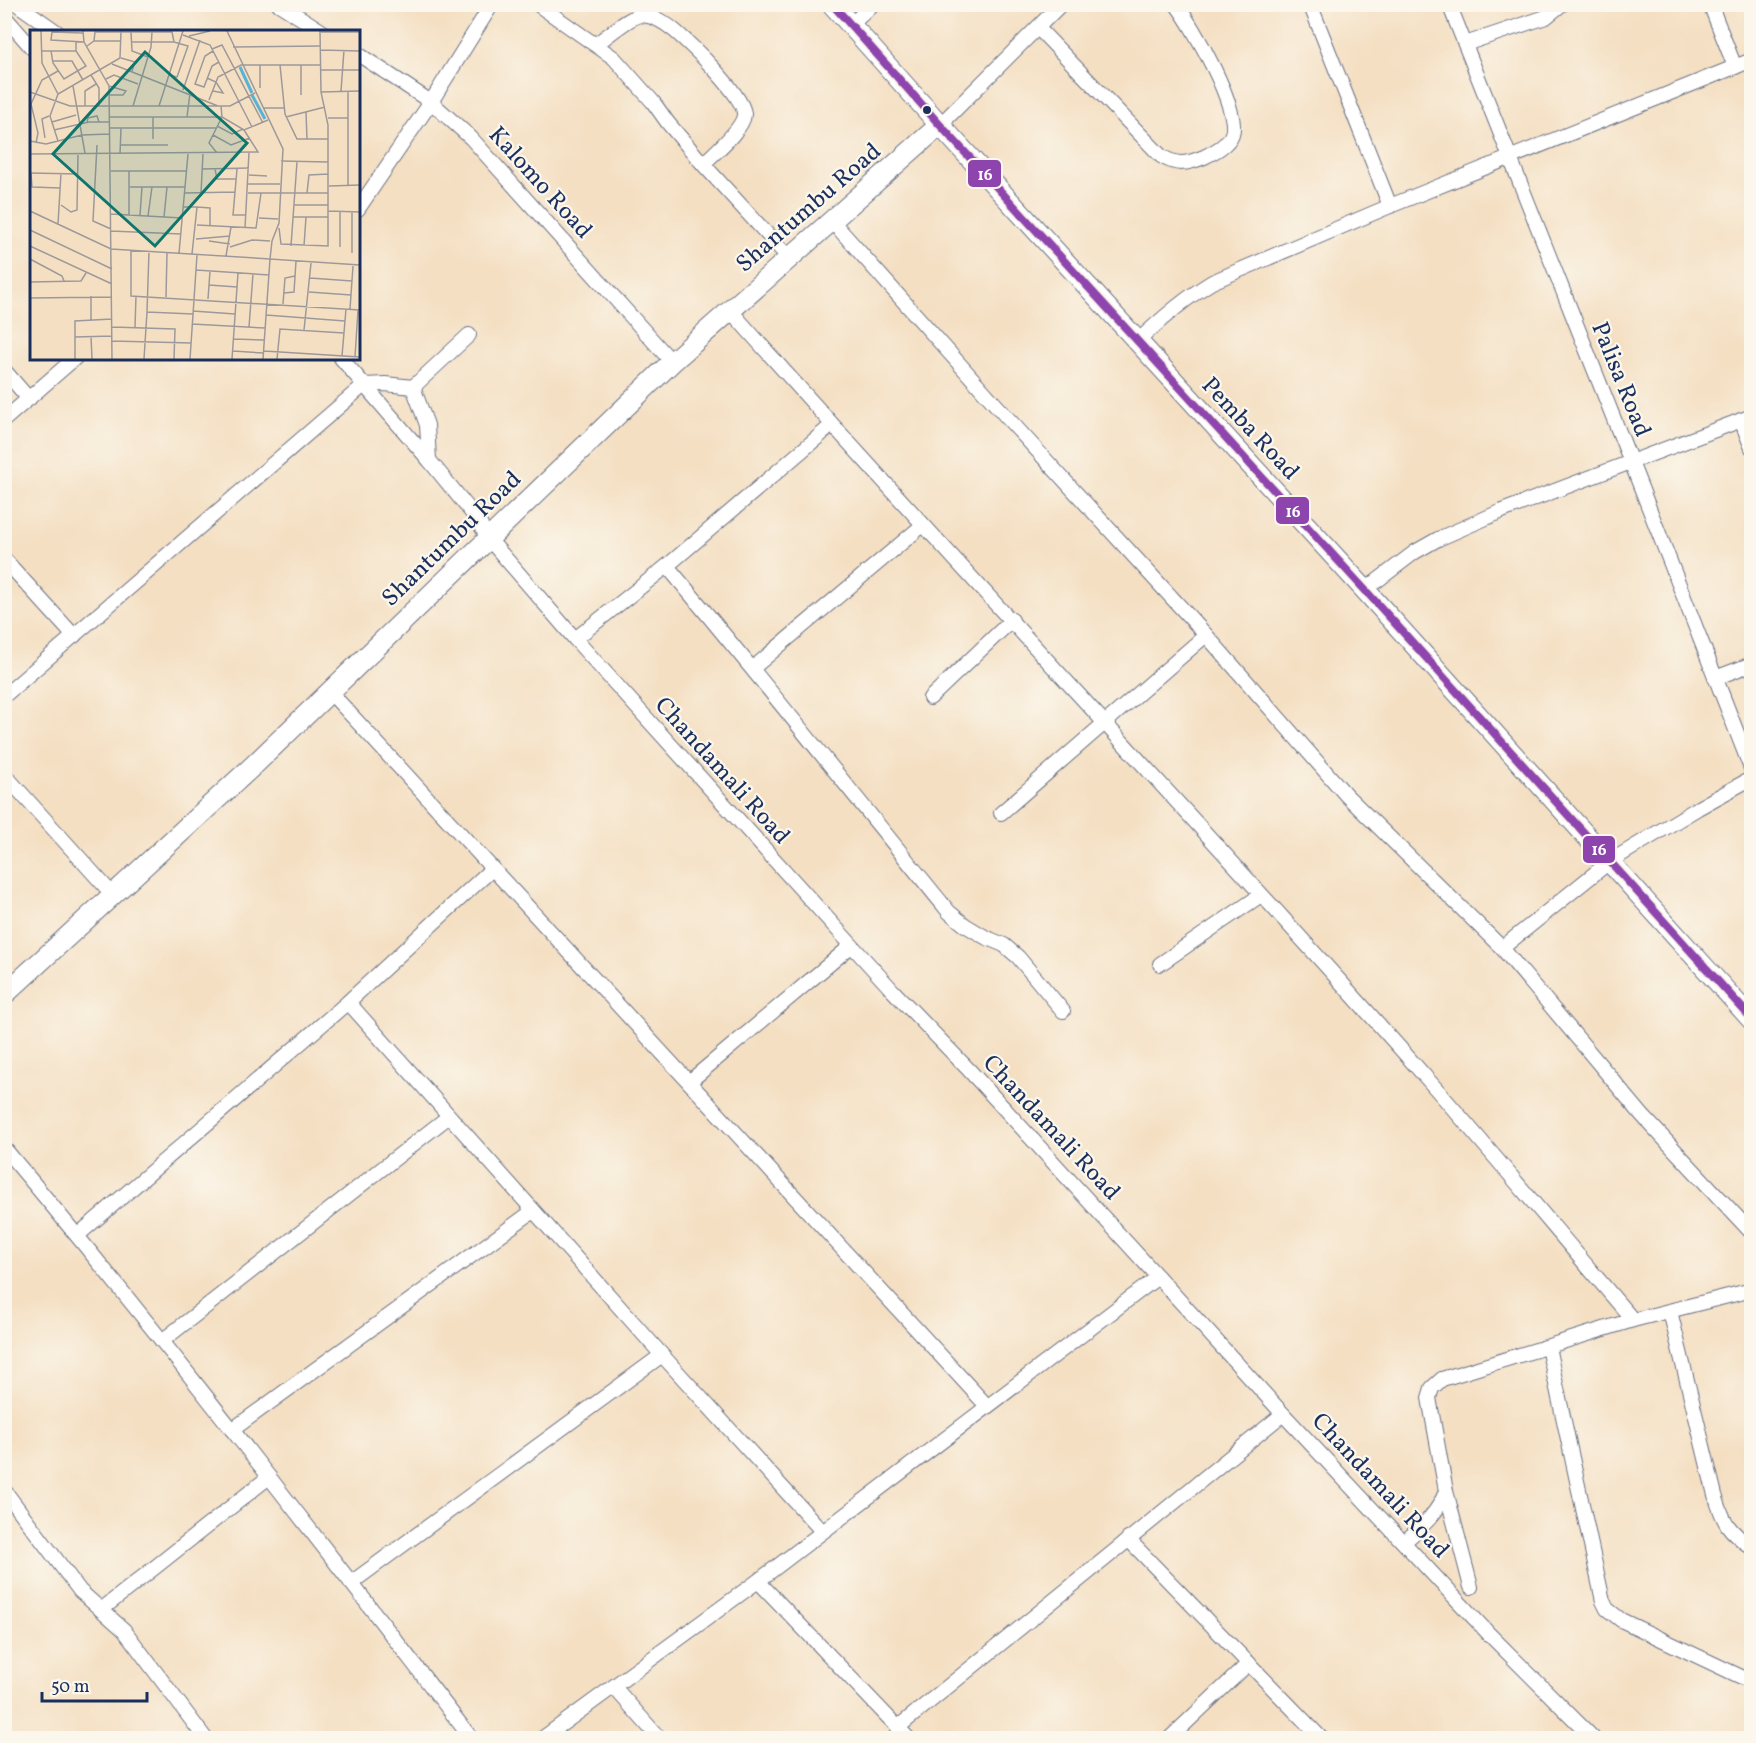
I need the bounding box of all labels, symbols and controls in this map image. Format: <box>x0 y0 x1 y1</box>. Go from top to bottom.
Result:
inset map <box>30 30 360 360</box>
unlabelled marker <box>921 104 933 116</box>
street label: Kalomo Road <box>480 120 599 247</box>
street label: Shantumbu Road <box>729 136 889 281</box>
line badge: 16 <box>967 159 1002 188</box>
text: 16 <box>977 165 993 187</box>
street label: Palisa Road <box>1582 317 1659 442</box>
street label: Pemba Road <box>1193 370 1306 489</box>
street label: Shantumbu Road <box>375 464 530 615</box>
line badge: 16 <box>1275 496 1310 525</box>
text: 16 <box>1285 502 1301 524</box>
street label: Chandamali Road <box>646 690 797 853</box>
line badge: 16 <box>1582 835 1616 864</box>
text: 16 <box>1591 840 1607 862</box>
street label: Chandamali Road <box>974 1048 1127 1209</box>
street label: Chandamali Road <box>1303 1406 1456 1567</box>
scale bar <box>42 1665 147 1703</box>
text: 50 m <box>51 1675 90 1700</box>

